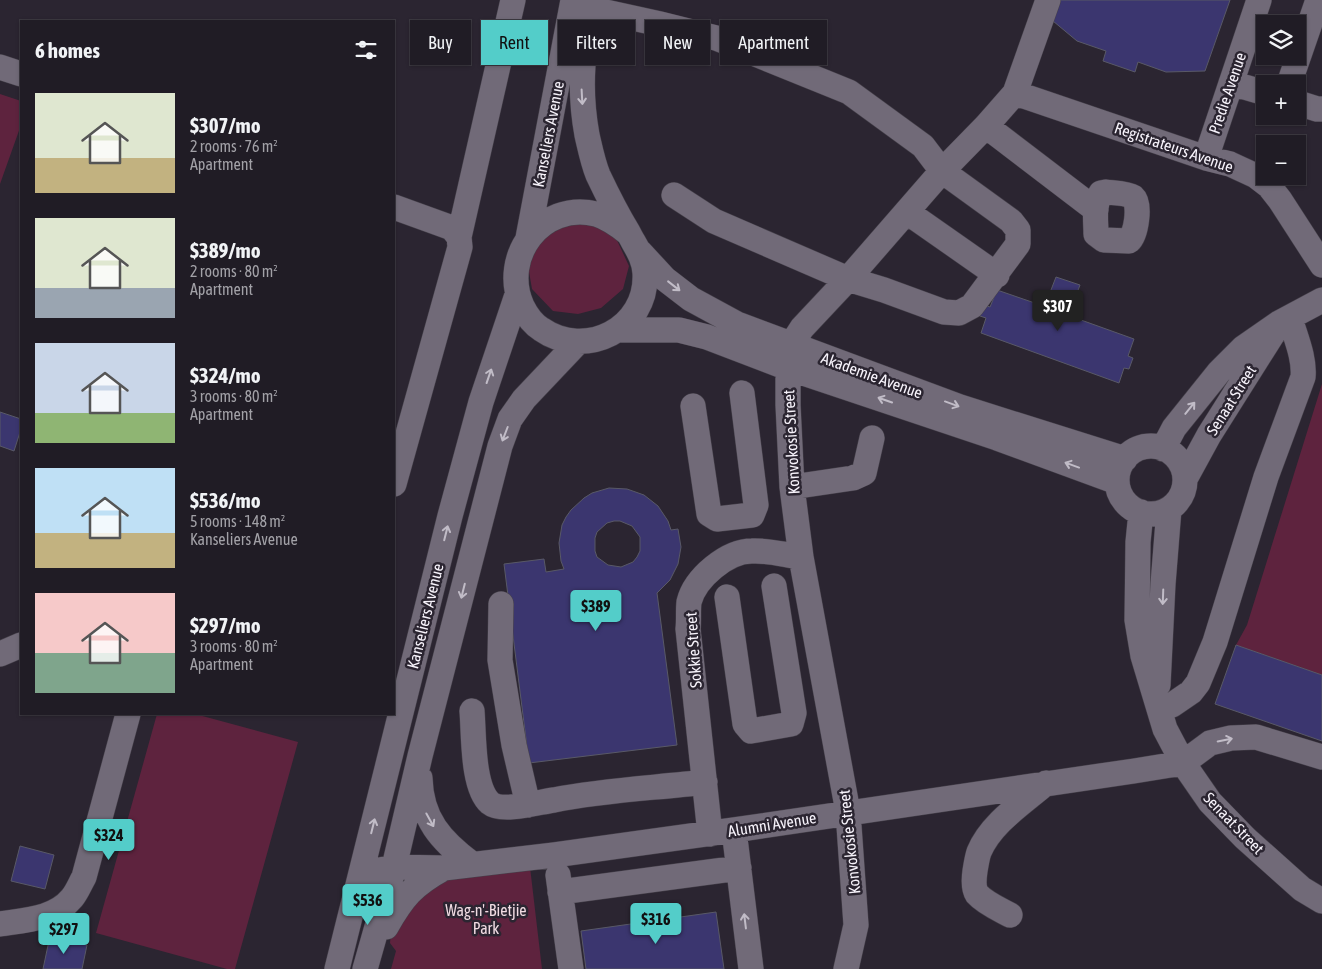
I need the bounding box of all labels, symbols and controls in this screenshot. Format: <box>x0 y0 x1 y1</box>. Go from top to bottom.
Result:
map controls <box>1256 15 1306 185</box>
button: layers <box>1256 15 1306 65</box>
chip: Buy <box>410 20 471 65</box>
chip: Rent <box>481 20 548 65</box>
chip: Filters <box>558 20 635 65</box>
chip: New <box>645 20 710 65</box>
chip: Apartment <box>720 20 827 65</box>
icon: filters <box>352 36 380 64</box>
text: 6 homes <box>35 38 100 62</box>
street label: Predie Avenue <box>1205 50 1249 136</box>
button: + <box>1256 75 1306 125</box>
street label: Kanseliers Avenue <box>529 79 567 189</box>
one-way arrow <box>578 89 587 105</box>
icon: home <box>75 113 135 173</box>
text: $307/mo <box>190 113 261 137</box>
street label: Registrateurs Avenue <box>1112 118 1236 177</box>
button: − <box>1256 135 1306 185</box>
text: 2 rooms · 76 m² <box>190 137 278 155</box>
text: Apartment <box>190 155 253 173</box>
icon: home <box>75 238 135 298</box>
text: $389/mo <box>190 238 261 262</box>
text: 2 rooms · 80 m² <box>190 262 278 280</box>
text: Apartment <box>190 280 253 298</box>
one-way arrow <box>667 281 680 292</box>
pin: $307 <box>1028 290 1088 332</box>
text: $307 <box>1043 297 1073 315</box>
street label: Akademie Avenue <box>819 348 925 402</box>
street label: Senaat Street <box>1203 362 1260 438</box>
icon: home <box>75 363 135 423</box>
text: $324/mo <box>190 363 261 387</box>
one-way arrow <box>485 369 494 385</box>
text: 3 rooms · 80 m² <box>190 387 278 405</box>
street label: Konvokosie Street <box>779 389 803 495</box>
one-way arrow <box>878 395 894 404</box>
one-way arrow <box>944 400 959 409</box>
one-way arrow <box>1185 402 1196 415</box>
text: Apartment <box>190 405 253 423</box>
one-way arrow <box>500 425 509 441</box>
one-way arrow <box>1064 460 1080 469</box>
icon: home <box>75 488 135 548</box>
text: $536/mo <box>190 488 261 512</box>
text: 5 rooms · 148 m² <box>190 512 285 530</box>
one-way arrow <box>442 525 451 541</box>
text: Kanseliers Avenue <box>190 530 298 548</box>
street label: Kanseliers Avenue <box>403 562 447 670</box>
one-way arrow <box>458 582 467 598</box>
one-way arrow <box>1158 589 1168 605</box>
pin: $389 <box>566 590 626 632</box>
text: $389 <box>581 597 611 615</box>
street label: Sokkie Street <box>681 611 705 689</box>
icon: home <box>75 613 135 673</box>
text: $297/mo <box>190 613 261 637</box>
text: 3 rooms · 80 m² <box>190 637 278 655</box>
text: Apartment <box>190 655 253 673</box>
one-way arrow <box>1217 734 1233 744</box>
street label: Konvokosie Street <box>835 789 863 895</box>
street label: Senaat Street <box>1200 789 1268 858</box>
street label: Alumni Avenue <box>727 808 817 840</box>
one-way arrow <box>426 812 435 827</box>
pin: $324 <box>79 818 139 861</box>
one-way arrow <box>368 819 378 835</box>
text: $324 <box>94 826 124 844</box>
pin: $536 <box>338 884 398 926</box>
text: $536 <box>353 891 383 909</box>
park label: Wag-n'-Bietjie Park <box>445 901 527 937</box>
pin: $316 <box>626 902 686 945</box>
text: $316 <box>641 910 671 928</box>
pin: $297 <box>34 912 94 955</box>
one-way arrow <box>740 913 750 929</box>
text: $297 <box>49 920 79 938</box>

